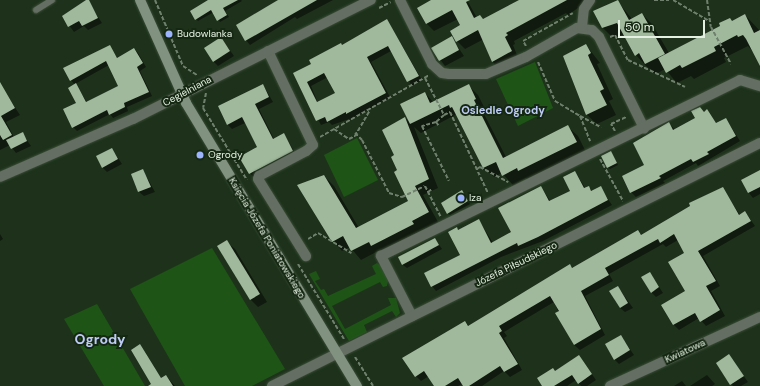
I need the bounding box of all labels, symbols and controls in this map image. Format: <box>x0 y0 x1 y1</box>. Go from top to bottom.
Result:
scale bar <box>620 12 707 38</box>
text: 50 m <box>625 19 654 35</box>
place label: Budowlanka <box>177 28 232 40</box>
marker: Budowlanka <box>164 29 174 39</box>
street label: Cegielniana <box>161 73 213 109</box>
district label: Osiedle Ogrody <box>461 103 545 117</box>
place label: Ogrody <box>208 149 243 161</box>
marker: Ogrody <box>195 150 205 160</box>
street label: Księcia Józefa Poniatowskiego <box>226 175 308 301</box>
place label: Iza <box>469 192 481 204</box>
marker: Iza <box>456 193 466 203</box>
street label: Józefa Piłsudskiego <box>473 239 559 289</box>
district label: Ogrody <box>74 331 126 347</box>
street label: Kwiatowa <box>663 336 707 366</box>

